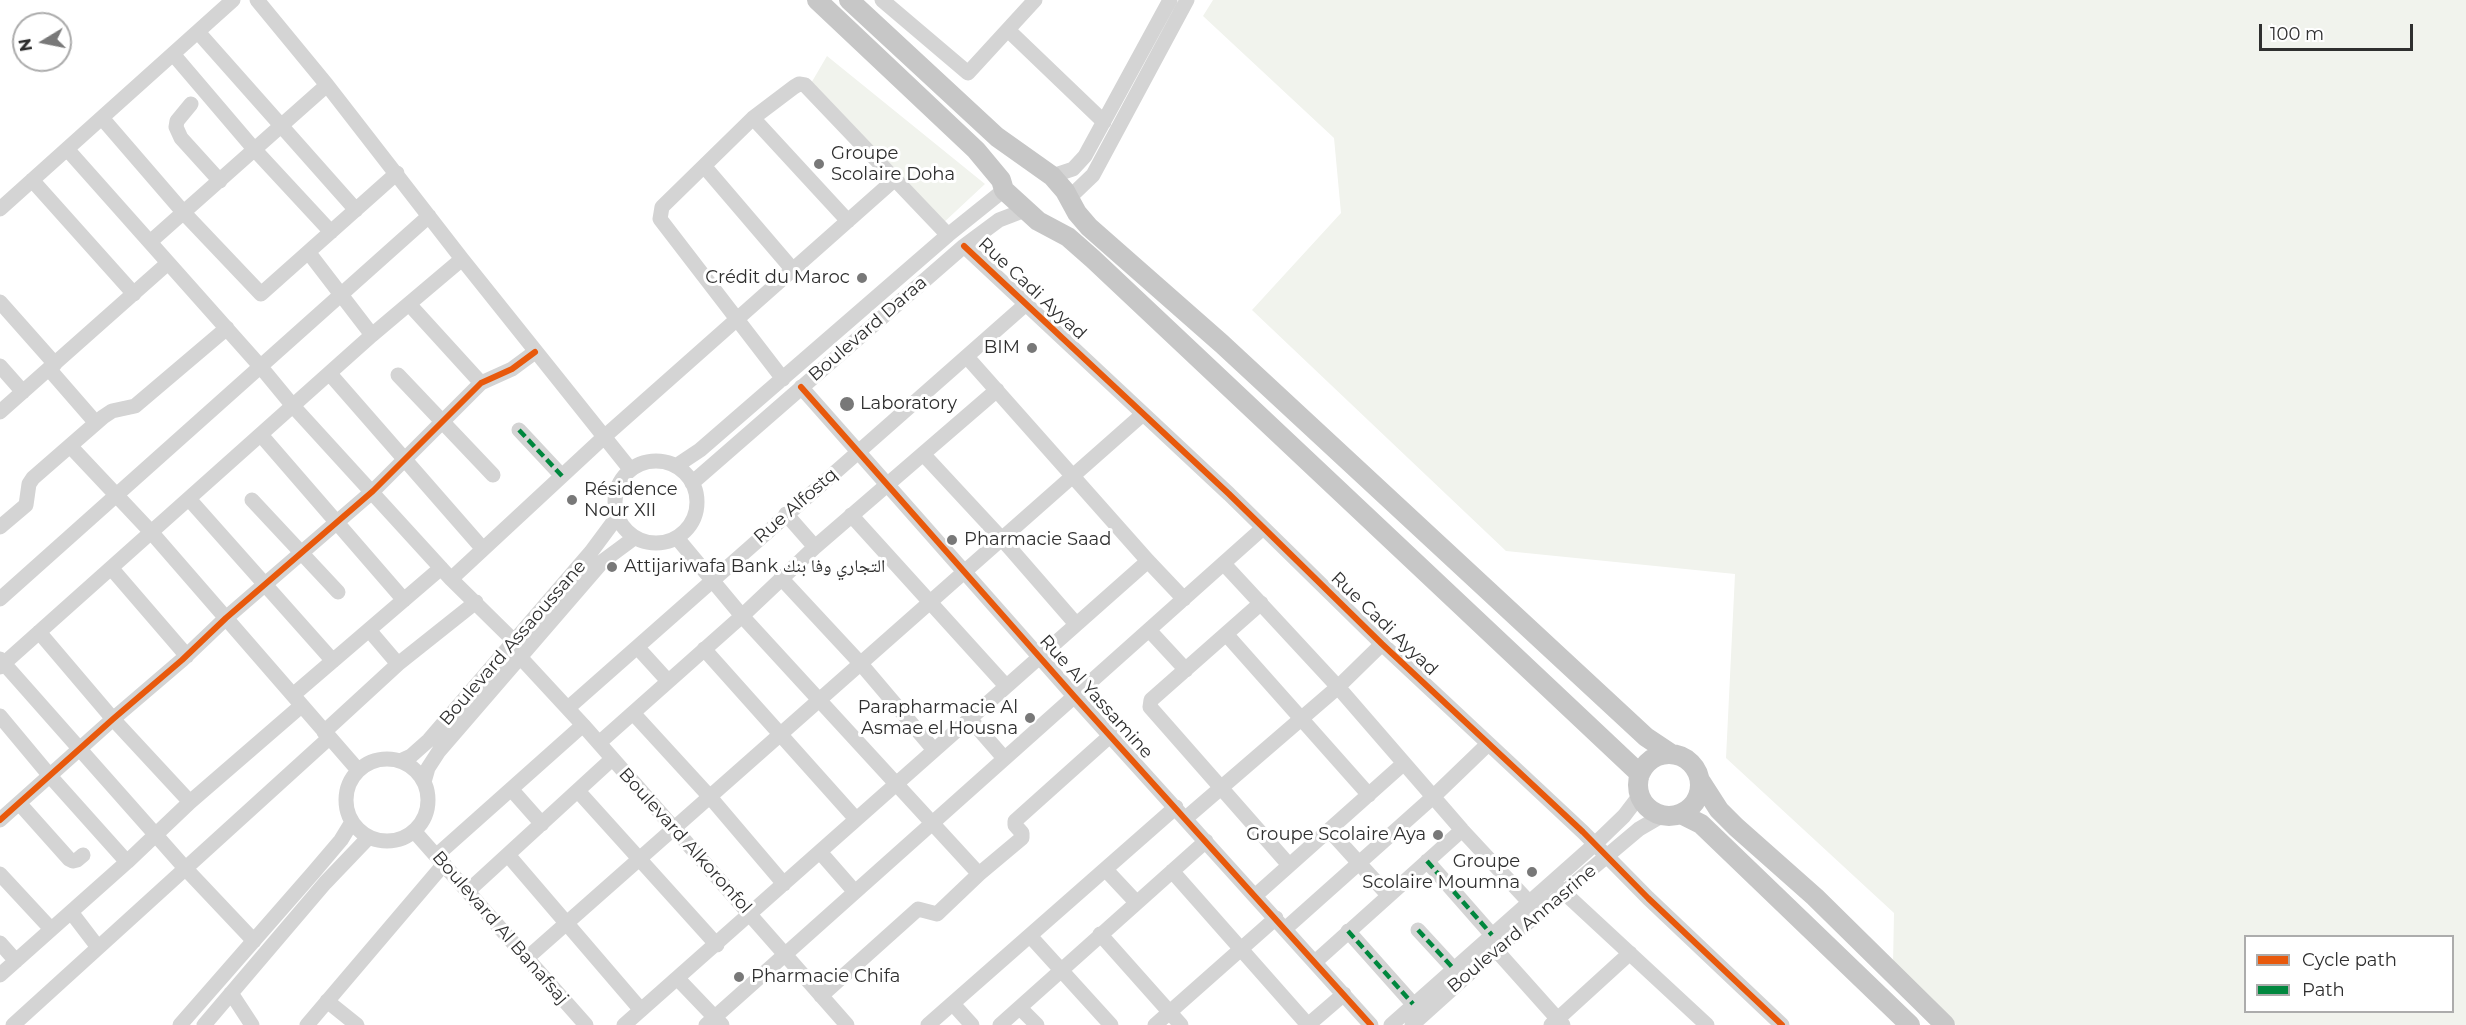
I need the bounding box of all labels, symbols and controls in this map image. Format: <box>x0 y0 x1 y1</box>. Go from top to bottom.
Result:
north arrow <box>12 12 72 72</box>
scale bar <box>2262 12 2416 50</box>
text: 100 m <box>2270 23 2324 45</box>
text: N <box>15 37 36 53</box>
place label: Groupe Scolaire Doha <box>831 143 955 186</box>
marker: Groupe Scolaire Doha <box>812 157 826 171</box>
street label: Rue Cadi Ayyad <box>973 233 1091 345</box>
place label: Crédit du Maroc <box>705 267 850 289</box>
marker: Crédit du Maroc <box>855 271 869 285</box>
street label: Boulevard Daraa <box>804 272 932 386</box>
place label: BIM <box>984 337 1020 359</box>
marker: BIM <box>1025 341 1039 355</box>
place label: Laboratory <box>860 393 957 415</box>
marker: Laboratory <box>838 395 856 413</box>
street label: Rue Alfostq <box>750 464 842 548</box>
place label: Résidence Nour XII <box>584 479 678 522</box>
marker: Résidence Nour XII <box>565 493 579 507</box>
place label: Pharmacie Saad <box>964 529 1111 551</box>
marker: Pharmacie Saad <box>945 533 959 547</box>
street label: Boulevard Assaoussane <box>435 556 591 730</box>
place label: Attijariwafa Bank التجاري وفا بنك <box>624 556 885 578</box>
marker: Attijariwafa Bank التجاري وفا بنك <box>605 560 619 574</box>
street label: Rue Cadi Ayyad <box>1326 568 1442 680</box>
street label: Rue Al Yassamine <box>1035 631 1157 763</box>
place label: Parapharmacie Al Asmae el Housna <box>858 697 1018 740</box>
marker: Parapharmacie Al Asmae el Housna <box>1023 711 1037 725</box>
street label: Boulevard Alkoronfol <box>614 764 756 918</box>
place label: Groupe Scolaire Aya <box>1246 824 1426 846</box>
marker: Groupe Scolaire Aya <box>1431 828 1445 842</box>
street label: Boulevard Al Banafsaj <box>427 847 573 1009</box>
place label: Groupe Scolaire Moumna <box>1362 851 1520 894</box>
street label: Boulevard Annasrine <box>1443 860 1601 998</box>
marker: Groupe Scolaire Moumna <box>1525 865 1539 879</box>
legend <box>2244 935 2454 1013</box>
text: Cycle path <box>2302 949 2397 971</box>
place label: Pharmacie Chifa <box>751 966 900 988</box>
marker: Pharmacie Chifa <box>732 970 746 984</box>
text: Path <box>2302 979 2345 1001</box>

